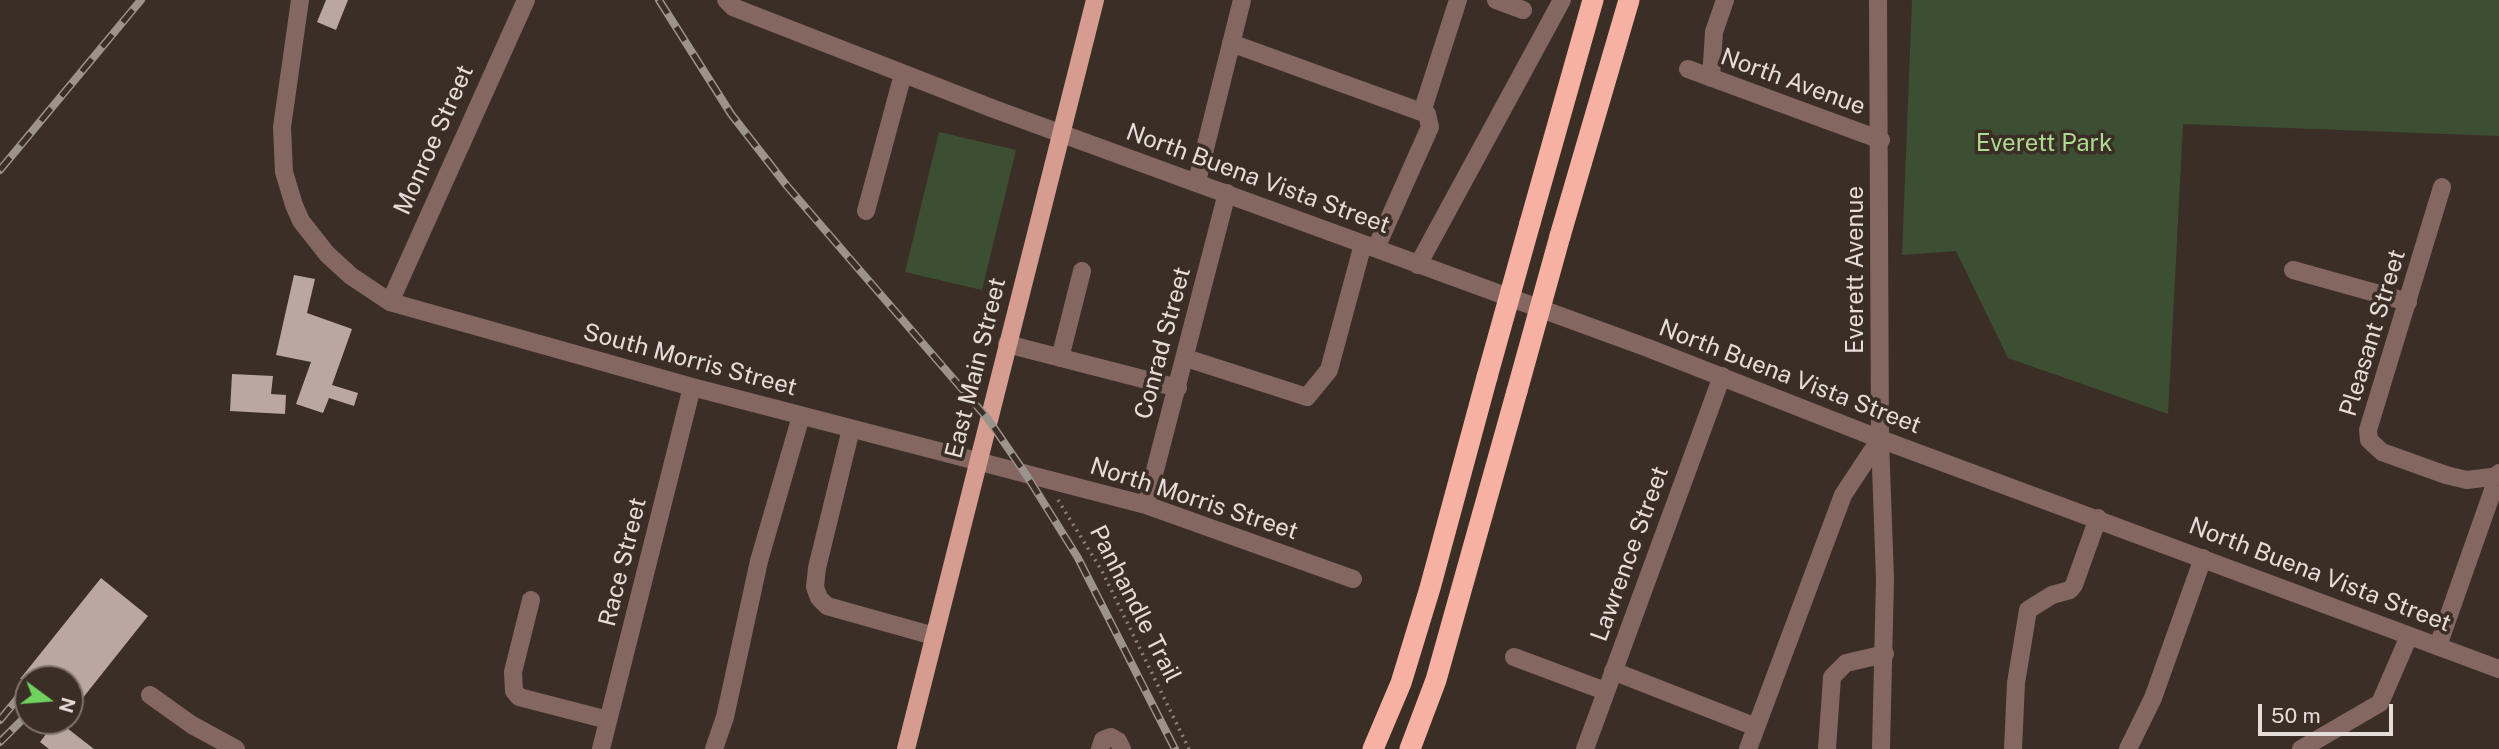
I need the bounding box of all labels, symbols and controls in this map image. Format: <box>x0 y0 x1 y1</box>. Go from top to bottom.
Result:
street label: North Avenue <box>1717 42 1869 122</box>
street label: Monroe Street <box>388 61 480 219</box>
street label: North Buena Vista Street <box>1122 118 1394 240</box>
park label: Everett Park <box>1976 130 2112 158</box>
street label: Everett Avenue <box>1842 186 1870 354</box>
street label: Pleasant Street <box>2334 246 2412 420</box>
street label: Conrad Street <box>1129 264 1197 422</box>
street label: East Main Street <box>940 275 1012 461</box>
street label: North Buena Vista Street <box>1655 314 1925 440</box>
street label: South Morris Street <box>580 318 800 402</box>
street label: North Morris Street <box>1086 452 1302 546</box>
street label: Lawrence Street <box>1585 463 1675 645</box>
street label: Race Street <box>593 495 653 629</box>
street label: North Buena Vista Street <box>2185 512 2455 638</box>
street label: Panhandle Trail <box>1083 521 1187 687</box>
north arrow <box>14 665 84 735</box>
scale bar <box>2261 690 2396 734</box>
text: N <box>55 695 80 715</box>
text: 50 m <box>2271 703 2321 728</box>

